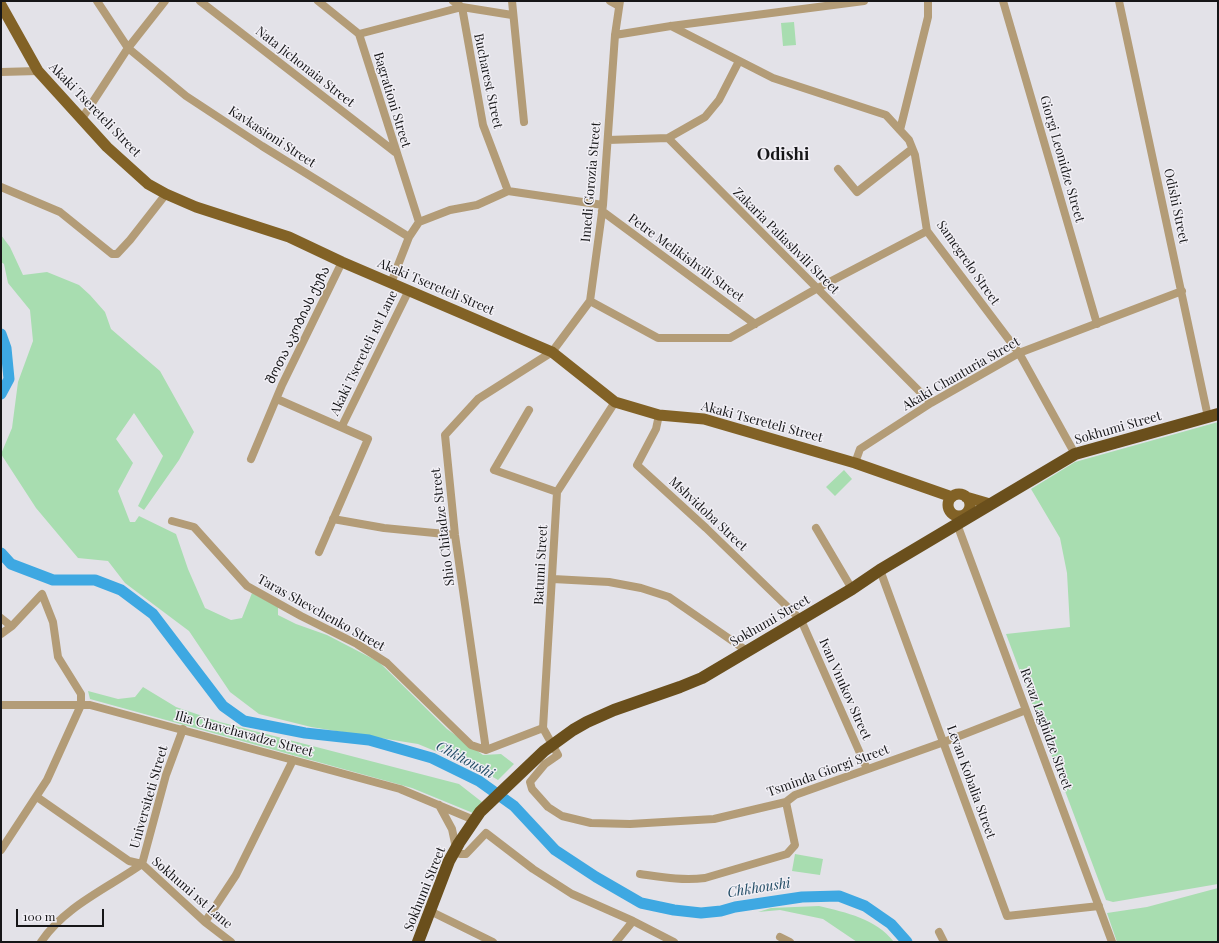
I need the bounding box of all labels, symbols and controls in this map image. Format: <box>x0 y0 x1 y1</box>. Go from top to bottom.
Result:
street label: Nata Jichonaia Street <box>252 23 358 111</box>
street label: Bucharest Street <box>470 32 506 130</box>
street label: Bagrationi Street <box>370 50 414 150</box>
street label: Akaki Tsereteli Street <box>46 60 144 160</box>
street label: Giorgi Leonidze Street <box>1036 94 1088 224</box>
street label: Kavkasioni Street <box>225 103 319 171</box>
street label: Imedi Gorozia Street <box>578 121 604 243</box>
district label: Odishi <box>757 145 809 165</box>
street label: Odishi Street <box>1160 167 1192 245</box>
street label: Zakaria Paliashvili Street <box>730 185 842 297</box>
street label: Petre Melikishvili Street <box>625 211 747 305</box>
street label: Samegrelo Street <box>933 218 1003 308</box>
street label: Akaki Tsereteli Street <box>375 255 497 319</box>
street label: შოთა აკობიას ქუჩა <box>263 264 333 386</box>
street label: Akaki Tsereteli 1st Lane <box>327 288 401 418</box>
street label: Akaki Chanturia Street <box>899 334 1023 414</box>
street label: Akaki Tsereteli Street <box>700 398 824 446</box>
street label: Sokhumi Street <box>1073 408 1163 448</box>
street label: Shio Chitadze Street <box>428 467 458 587</box>
street label: Mshvidoba Street <box>666 474 750 554</box>
street label: Batumi Street <box>531 525 551 605</box>
street label: Taras Shevchenko Street <box>254 571 388 655</box>
street label: Sokhumi Street <box>727 592 813 650</box>
street label: Ivan Vnukov Street <box>816 636 874 742</box>
street label: Revaz Laghidze Street <box>1017 666 1075 792</box>
street label: Ilia Chavchavadze Street <box>173 708 315 760</box>
street label: Levan Kobalia Street <box>943 723 999 841</box>
water label: Chkhoushi <box>433 738 497 782</box>
street label: Tsminda Giorgi Street <box>765 742 891 800</box>
street label: Universiteti Street <box>127 744 171 850</box>
street label: Sokhumi Street <box>401 845 449 933</box>
street label: Sokhumi 1st Lane <box>149 854 235 932</box>
water label: Chkhoushi <box>726 875 792 901</box>
scale bar <box>18 901 106 927</box>
text: 100 m <box>23 908 55 924</box>

